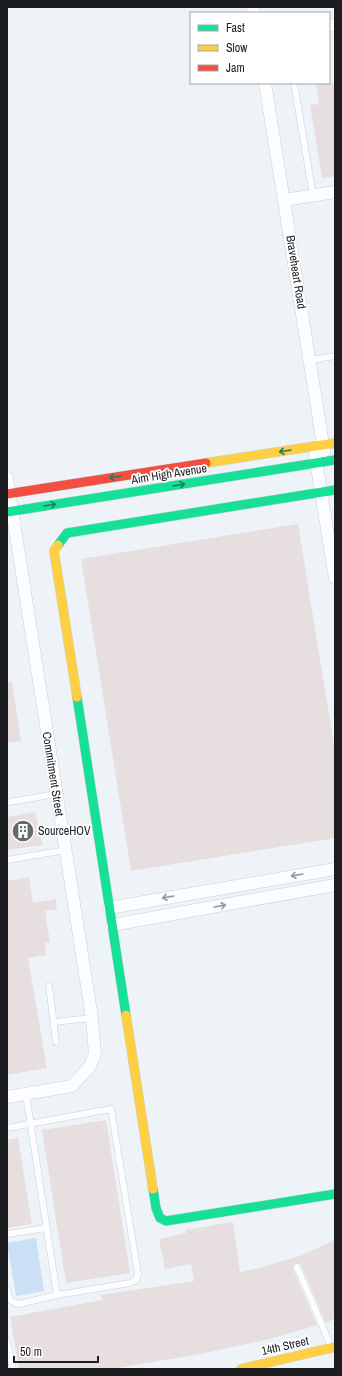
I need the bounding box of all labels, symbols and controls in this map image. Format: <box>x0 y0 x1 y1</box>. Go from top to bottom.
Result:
legend <box>190 12 330 84</box>
text: Fast <box>226 20 245 36</box>
text: Slow <box>226 40 248 56</box>
text: Jam <box>226 60 245 76</box>
street label: Braveheart Road <box>282 234 310 310</box>
one-way arrow <box>279 447 292 455</box>
street label: Aim High Avenue <box>129 460 208 488</box>
one-way arrow <box>109 473 122 481</box>
one-way arrow <box>172 481 185 489</box>
one-way arrow <box>43 501 56 509</box>
street label: Commitment Street <box>38 731 68 818</box>
building icon: SourceHOV <box>10 818 36 844</box>
place label: SourceHOV <box>38 823 91 839</box>
one-way arrow <box>290 872 303 880</box>
one-way arrow <box>162 894 175 902</box>
one-way arrow <box>213 902 226 910</box>
street label: 14th Street <box>260 1333 311 1359</box>
scale bar <box>14 1338 98 1364</box>
text: 50 m <box>20 1344 42 1360</box>

